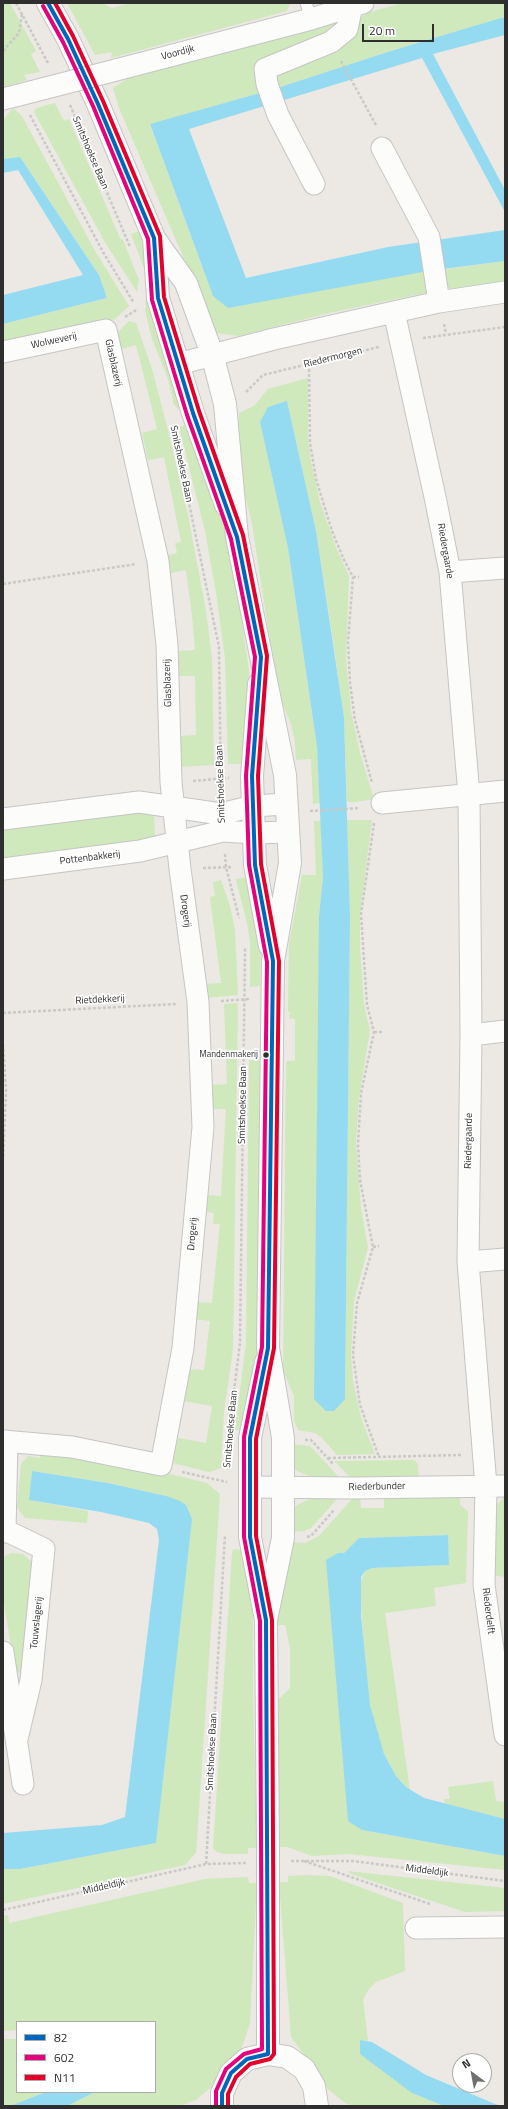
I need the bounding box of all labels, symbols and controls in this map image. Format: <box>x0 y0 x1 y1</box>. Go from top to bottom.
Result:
scale bar <box>364 16 436 42</box>
text: 20 m <box>369 21 395 40</box>
street label: Voordijk <box>160 43 196 63</box>
street label: Smitshoekse Baan <box>69 115 111 191</box>
street label: Wolweverij <box>30 330 78 352</box>
street label: Glasblazerij <box>102 338 124 388</box>
street label: Riedermorgen <box>303 345 363 371</box>
street label: Smitshoekse Baan <box>167 425 195 503</box>
street label: Riedergaarde <box>434 522 456 580</box>
street label: Glasblazerij <box>161 659 175 707</box>
street label: Smitshoekse Baan <box>214 745 228 823</box>
street label: Pottenbakkerij <box>59 848 121 868</box>
street label: Drogerij <box>177 894 193 928</box>
street label: Rietdekkerij <box>75 993 125 1007</box>
place label: Mandenmakerij <box>199 1050 258 1060</box>
marker: Mandenmakerij <box>261 1050 271 1060</box>
street label: Smitshoekse Baan <box>236 1066 250 1144</box>
street label: Riedergaarde <box>463 1113 475 1169</box>
street label: Drogerij <box>186 1217 200 1251</box>
street label: Smitshoekse Baan <box>222 1390 240 1468</box>
street label: Riederbunder <box>348 1481 406 1493</box>
street label: Riederdelft <box>479 1587 497 1635</box>
street label: Touwslagerij <box>28 1596 46 1650</box>
street label: Smitshoekse Baan <box>204 1713 220 1791</box>
street label: Middeldijk <box>405 1862 449 1880</box>
street label: Middeldijk <box>82 1876 126 1898</box>
legend <box>16 2021 156 2093</box>
text: 82 <box>54 2028 67 2047</box>
text: 602 <box>54 2048 74 2067</box>
north arrow <box>452 2053 492 2093</box>
text: N <box>459 2055 474 2072</box>
text: N11 <box>54 2068 76 2087</box>

